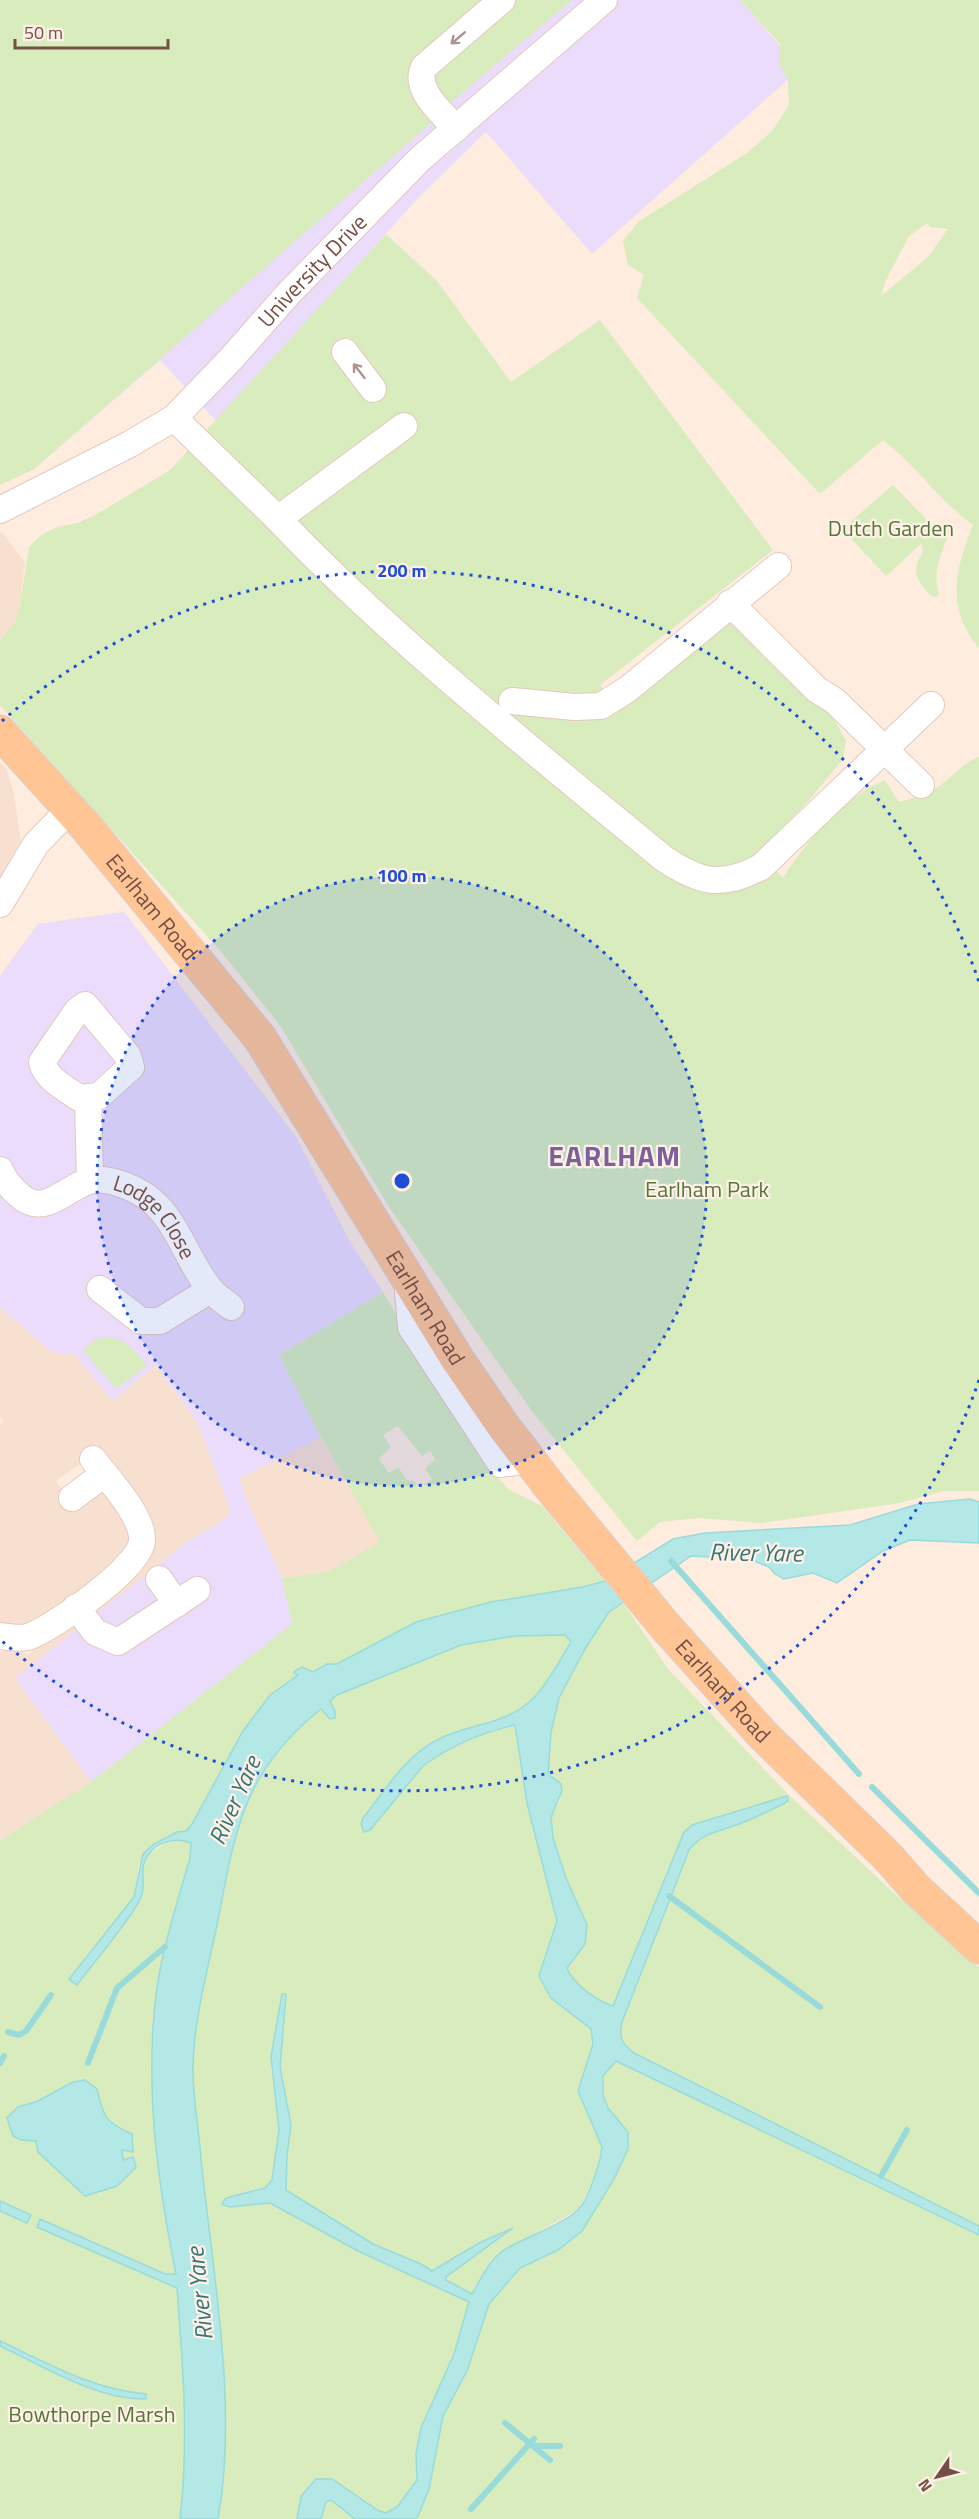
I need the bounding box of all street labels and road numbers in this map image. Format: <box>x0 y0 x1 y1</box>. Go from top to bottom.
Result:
street label: University Drive <box>249 206 375 335</box>
street label: Earlham Road <box>98 846 206 968</box>
street label: Lodge Close <box>109 1166 205 1265</box>
street label: Earlham Road <box>377 1243 474 1372</box>
street label: Earlham Road <box>667 1631 779 1751</box>

